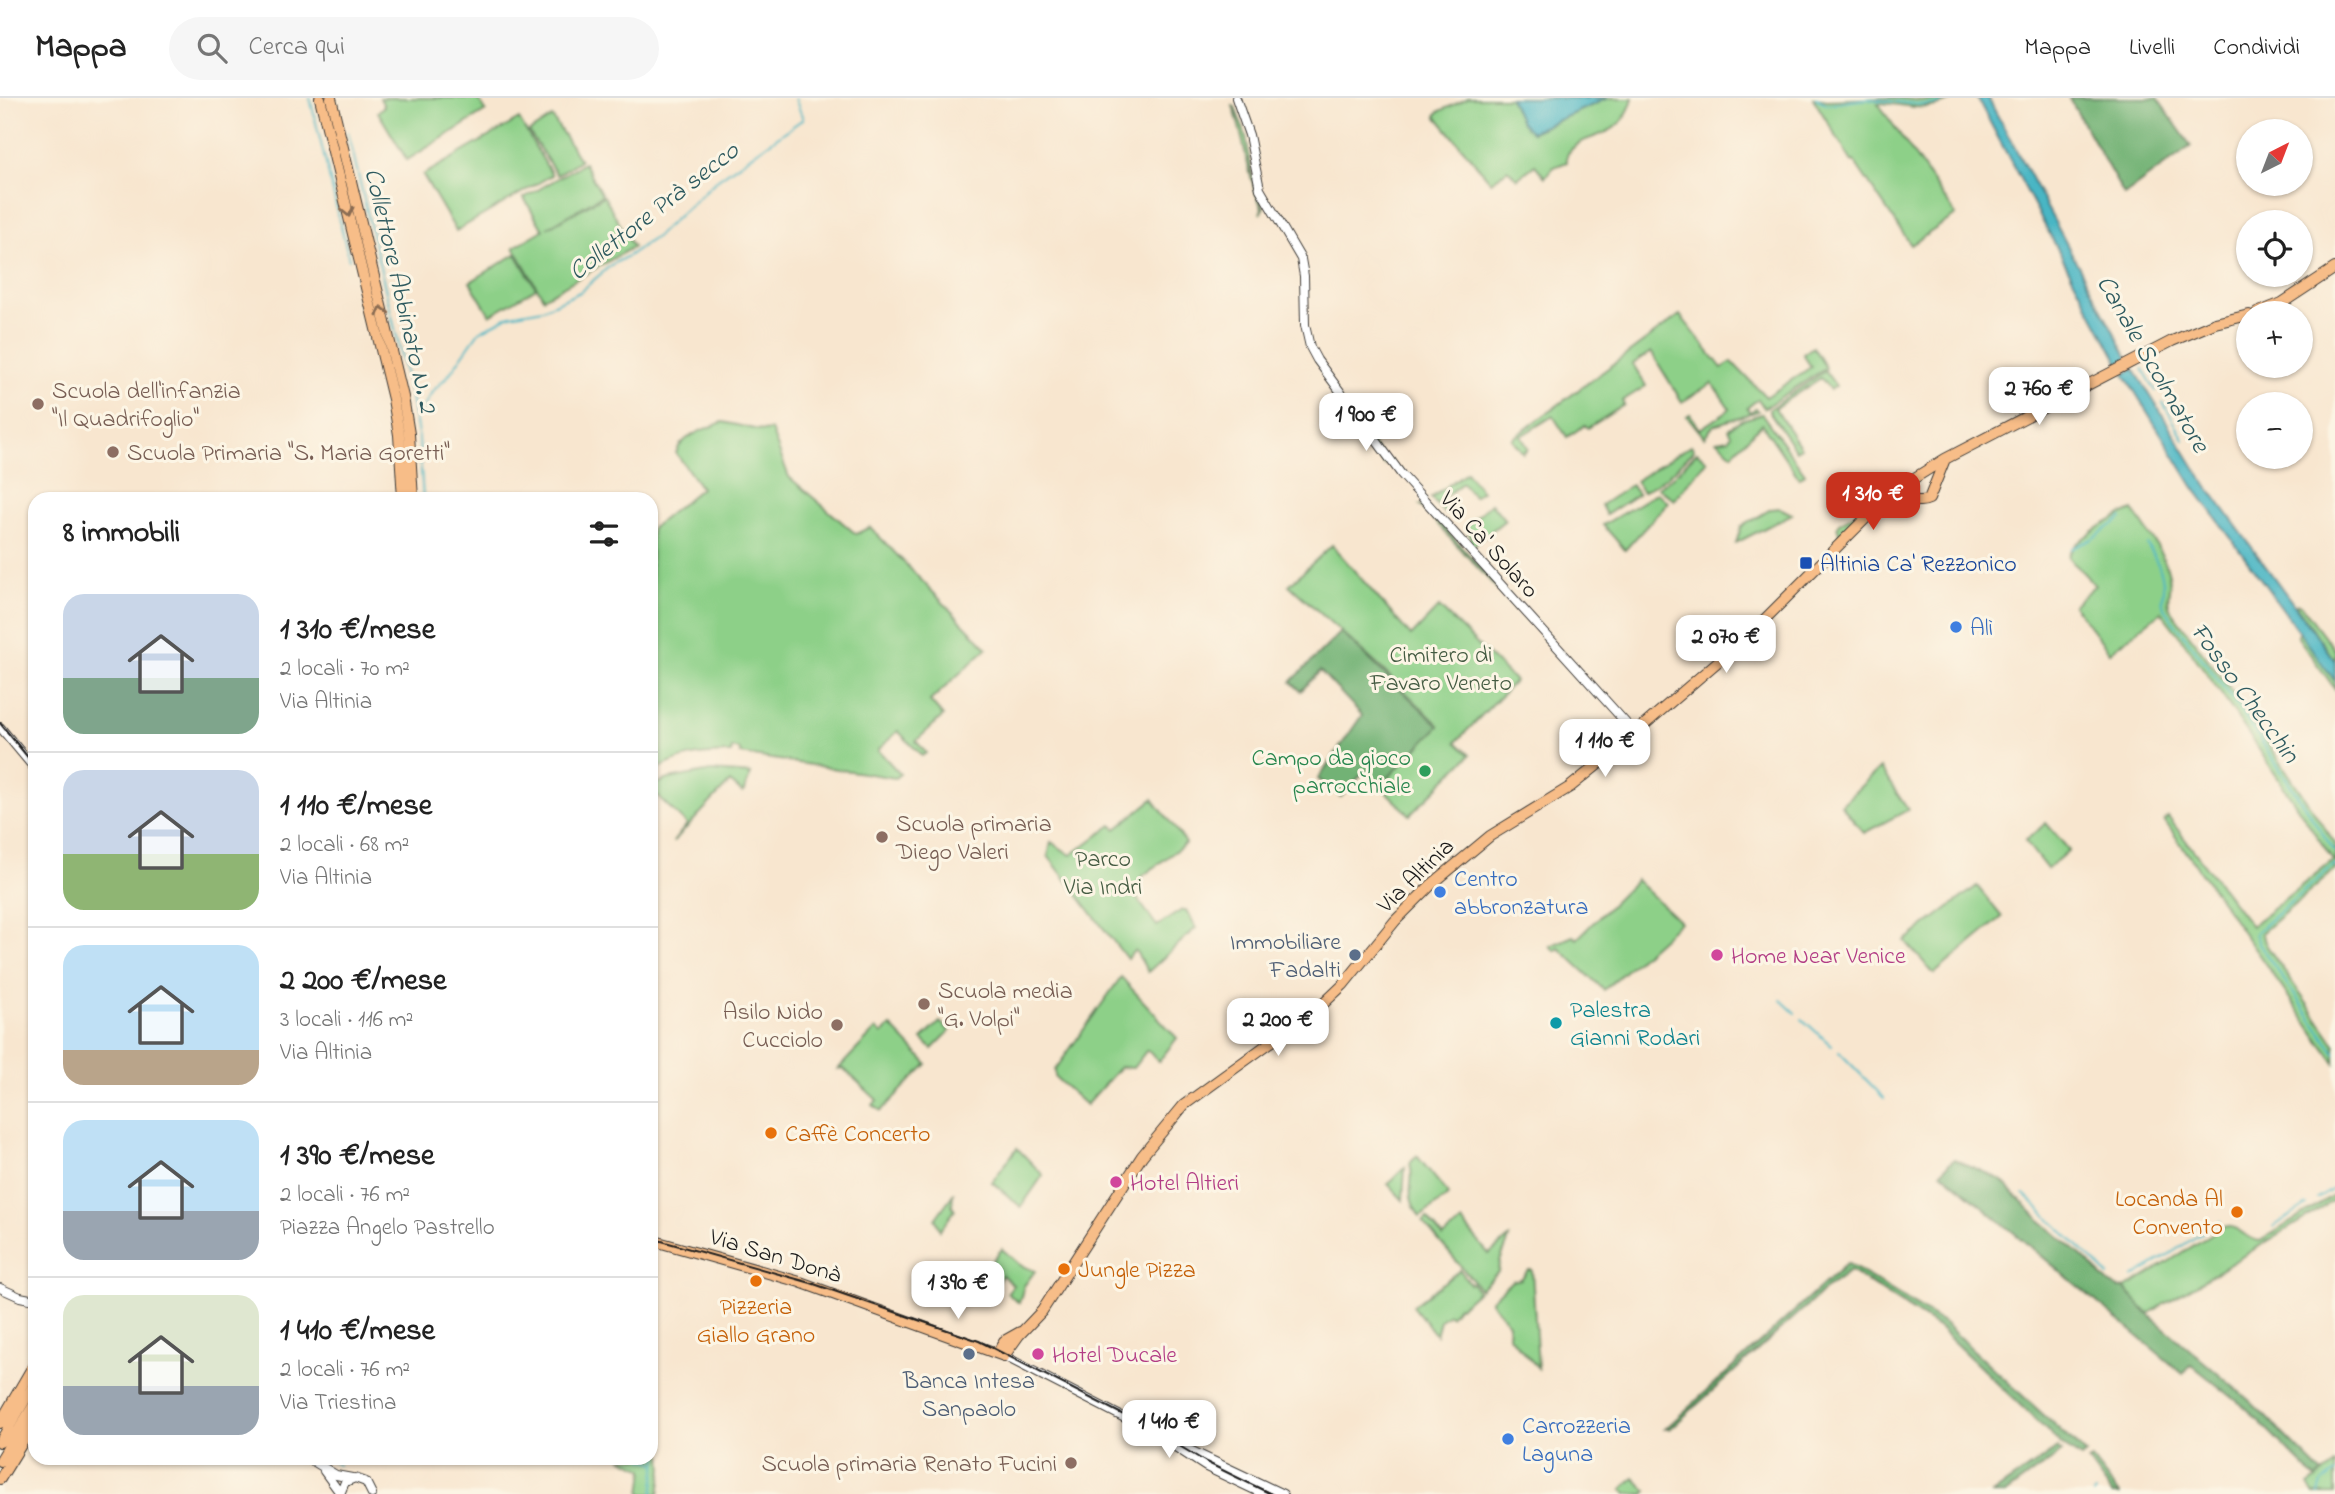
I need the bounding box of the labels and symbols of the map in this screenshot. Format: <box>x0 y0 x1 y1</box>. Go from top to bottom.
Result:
north arrow <box>2236 119 2314 196</box>
water label: Collettore Prà secco <box>561 133 749 291</box>
water label: Collettore Abbinato N. 2 <box>352 165 446 419</box>
one-way arrow <box>340 206 354 218</box>
water label: Canale Scolmatore <box>2085 269 2218 461</box>
one-way arrow <box>376 305 390 317</box>
pin: 2 760 € <box>1974 368 2104 427</box>
place label: Scuola dell'infanzia "Il Quadrifoglio" <box>52 375 241 438</box>
pin: 1 900 € <box>1301 394 1431 453</box>
marker: Scuola dell'infanzia "Il Quadrifoglio" <box>30 396 46 412</box>
place label: Scuola Primaria "S. Maria Goretti" <box>127 437 450 472</box>
marker: Scuola Primaria "S. Maria Goretti" <box>105 444 121 460</box>
pin: 1 310 € <box>1808 472 1938 532</box>
street label: Via Ca' Solaro <box>1429 483 1546 607</box>
place label: Altinia Ca' Rezzonico <box>1820 548 2017 583</box>
marker: Altinia Ca' Rezzonico <box>1798 555 1814 571</box>
place label: Alì <box>1970 612 1993 647</box>
pin: 2 070 € <box>1661 616 1791 675</box>
water label: Fosso Checchin <box>2179 616 2308 773</box>
marker: Alì <box>1948 619 1964 635</box>
park label: Cimitero di Favaro Veneto <box>1369 639 1512 702</box>
pin: 1 110 € <box>1540 720 1670 779</box>
place label: Campo da gioco parrocchiale <box>1252 742 1411 805</box>
marker: Campo da gioco parrocchiale <box>1417 763 1433 779</box>
place label: Scuola primaria Diego Valeri <box>895 808 1052 871</box>
marker: Scuola primaria Diego Valeri <box>874 829 890 845</box>
street label: Via Altinia <box>1369 831 1463 923</box>
park label: Parco Via Indri <box>1063 843 1142 906</box>
place label: Centro abbronzatura <box>1454 863 1588 926</box>
marker: Centro abbronzatura <box>1432 884 1448 900</box>
place label: Immobiliare Fadalti <box>1230 926 1341 989</box>
place label: Home Near Venice <box>1731 940 1906 975</box>
marker: Immobiliare Fadalti <box>1347 947 1363 963</box>
marker: Home Near Venice <box>1709 947 1725 963</box>
place label: Scuola media "G. Volpi" <box>938 975 1073 1038</box>
place label: Palestra Gianni Rodari <box>1570 994 1700 1057</box>
place label: Asilo Nido Cucciolo <box>723 996 823 1059</box>
marker: Scuola media "G. Volpi" <box>916 996 932 1012</box>
pin: 2 200 € <box>1213 998 1343 1058</box>
marker: Palestra Gianni Rodari <box>1548 1015 1564 1031</box>
marker: Asilo Nido Cucciolo <box>829 1017 845 1033</box>
place label: Caffè Concerto <box>785 1118 931 1153</box>
marker: Caffè Concerto <box>763 1125 779 1141</box>
place label: Hotel Altieri <box>1130 1167 1239 1202</box>
marker: Hotel Altieri <box>1108 1174 1124 1190</box>
place label: Locanda Al Convento <box>2115 1183 2223 1246</box>
marker: Locanda Al Convento <box>2229 1204 2245 1220</box>
street label: Via San Donà <box>704 1220 845 1294</box>
place label: Jungle Pizza <box>1078 1254 1196 1289</box>
marker: Jungle Pizza <box>1056 1261 1072 1277</box>
pin: 1 390 € <box>893 1262 1023 1321</box>
marker: Pizzeria Giallo Grano <box>748 1273 764 1289</box>
place label: Pizzeria Giallo Grano <box>697 1291 815 1354</box>
place label: Hotel Ducale <box>1052 1339 1177 1374</box>
marker: Banca Intesa Sanpaolo <box>961 1346 977 1362</box>
marker: Hotel Ducale <box>1030 1346 1046 1362</box>
place label: Banca Intesa Sanpaolo <box>902 1365 1035 1428</box>
pin: 1 410 € <box>1104 1400 1234 1460</box>
place label: Carrozzeria Laguna <box>1522 1410 1631 1473</box>
marker: Carrozzeria Laguna <box>1500 1431 1516 1447</box>
place label: Scuola primaria Renato Fucini <box>761 1448 1057 1483</box>
marker: Scuola primaria Renato Fucini <box>1063 1455 1079 1471</box>

